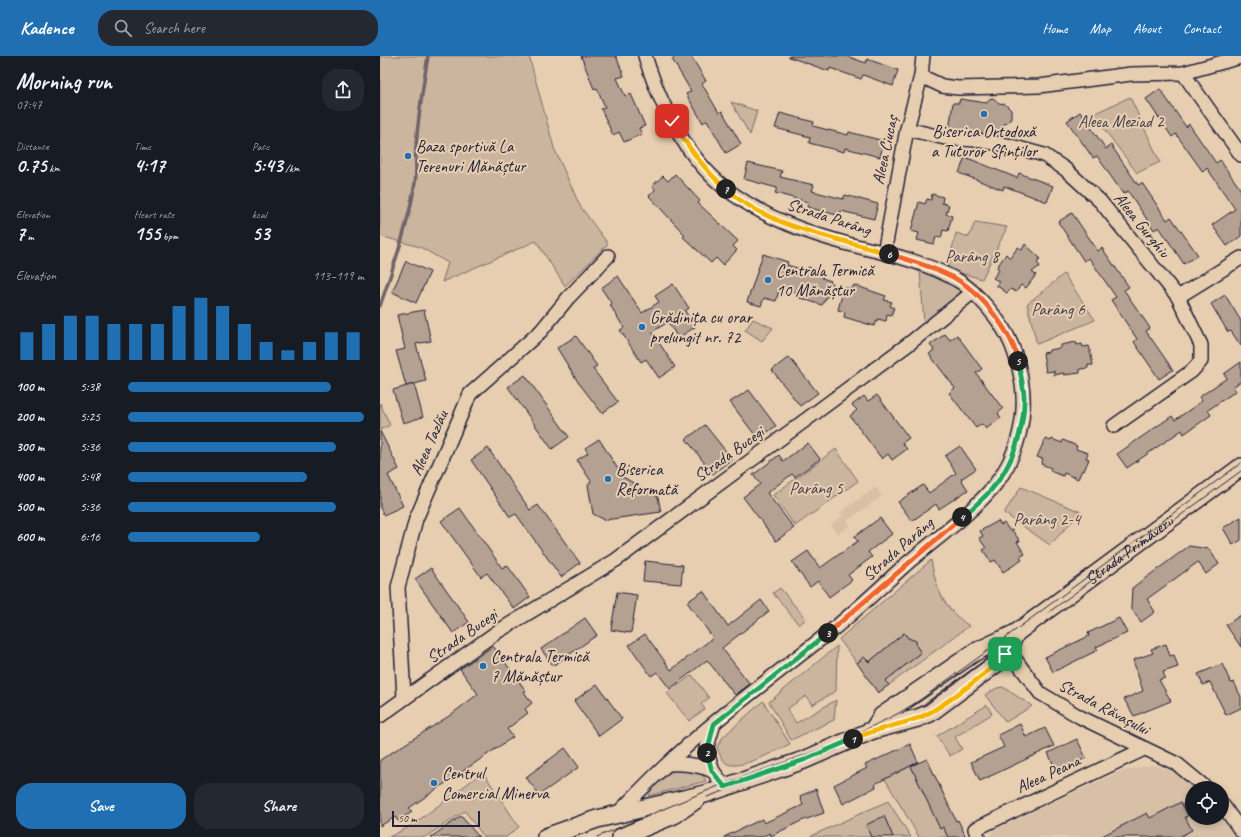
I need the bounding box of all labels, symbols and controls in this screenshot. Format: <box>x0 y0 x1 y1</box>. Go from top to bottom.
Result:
search box <box>98 10 378 46</box>
text: Kadence <box>20 16 74 40</box>
icon: search <box>112 17 134 39</box>
text: Search here <box>144 19 205 38</box>
text: Home <box>1042 20 1068 37</box>
text: Map <box>1090 20 1111 37</box>
text: About <box>1133 20 1161 37</box>
text: Contact <box>1183 20 1221 37</box>
text: Morning run <box>16 68 112 96</box>
button: share <box>322 69 364 111</box>
text: 07:47 <box>16 97 42 113</box>
pin <box>655 104 689 138</box>
marker: Biserica Ortodoxă a Tuturor Sfinților <box>979 109 989 119</box>
icon: check <box>661 110 683 132</box>
park label: Aleea Meziad 2 <box>1078 111 1165 132</box>
street label: Aleea Ciucaș <box>867 112 903 186</box>
place label: Biserica Ortodoxă a Tuturor Sfinților <box>931 121 1039 162</box>
place label: Baza sportivă La Terenuri Mănăștur <box>416 136 527 177</box>
text: Distance <box>16 139 49 153</box>
text: Time <box>134 139 151 153</box>
text: Pace <box>252 139 269 153</box>
marker: Baza sportivă La Terenuri Mănăștur <box>403 151 413 161</box>
text: 0.75 <box>16 153 47 178</box>
text: 4:17 <box>134 153 165 178</box>
text: 5:43 <box>252 153 283 178</box>
text: km <box>47 161 60 175</box>
text: /km <box>283 161 300 175</box>
pin: 7 <box>716 179 736 199</box>
text: 7 <box>724 182 728 196</box>
street label: Aleea Gurghiu <box>1109 188 1176 263</box>
street label: Strada Parâng <box>784 194 875 241</box>
text: Elevation <box>16 207 50 221</box>
text: Heart rate <box>134 207 174 221</box>
text: kcal <box>252 207 267 221</box>
text: 7 <box>16 221 25 246</box>
text: 155 <box>134 221 160 246</box>
text: 53 <box>252 221 270 246</box>
text: m <box>25 229 34 243</box>
text: bpm <box>160 229 178 243</box>
pin: 6 <box>879 244 899 264</box>
park label: Parâng 8 <box>945 246 1001 267</box>
text: 6 <box>886 247 892 261</box>
place label: Centrala Termică 10 Mănăștur <box>776 260 875 301</box>
text: Elevation <box>16 268 56 284</box>
text: 113–119 m <box>313 268 364 284</box>
marker: Centrala Termică 10 Mănăștur <box>763 275 773 285</box>
park label: Parâng 6 <box>1031 299 1086 320</box>
place label: Grădinița cu orar prelungit nr. 72 <box>650 307 754 348</box>
marker: Grădinița cu orar prelungit nr. 72 <box>637 322 647 332</box>
pin: 5 <box>1008 351 1028 371</box>
text: 5 <box>1016 354 1020 368</box>
text: 100 m <box>16 379 44 395</box>
text: 5:38 <box>80 379 100 395</box>
street label: Aleea Tazlău <box>405 406 453 479</box>
text: 200 m <box>16 409 44 425</box>
text: 5:25 <box>80 409 100 425</box>
street label: Strada Bucegi <box>690 421 770 486</box>
text: 300 m <box>16 439 44 455</box>
text: 5:36 <box>80 439 100 455</box>
place label: Biserica Reformată <box>616 459 679 500</box>
text: 400 m <box>16 469 44 485</box>
text: 5:48 <box>80 469 100 485</box>
marker: Biserica Reformată <box>603 474 613 484</box>
park label: Parâng 5 <box>789 478 844 499</box>
text: 500 m <box>16 499 44 515</box>
text: 5:36 <box>80 499 100 515</box>
pin: 4 <box>952 507 972 527</box>
park label: Parâng 2-4 <box>1014 509 1083 530</box>
street label: Strada Primăverii <box>1081 509 1179 589</box>
text: 4 <box>960 510 964 524</box>
street label: Strada Parâng <box>858 511 939 585</box>
text: 600 m <box>16 529 44 545</box>
text: 6:16 <box>80 529 100 545</box>
street label: Strada Bucegi <box>423 603 503 668</box>
pin: 3 <box>818 623 838 643</box>
text: 3 <box>826 626 830 640</box>
pin <box>988 637 1022 671</box>
icon: arrive <box>994 643 1016 665</box>
place label: Centrala Termică 7 Mănăștur <box>491 646 590 687</box>
marker: Centrala Termică 7 Mănăștur <box>478 661 488 671</box>
street label: Strada Răvașului <box>1055 674 1155 741</box>
pin: 1 <box>843 729 863 749</box>
text: 1 <box>851 732 855 746</box>
pin: 2 <box>697 743 717 763</box>
text: 2 <box>705 746 709 760</box>
street label: Aleea Peana <box>1013 749 1085 798</box>
place label: Centrul Comercial Minerva <box>442 763 550 804</box>
marker: Centrul Comercial Minerva <box>429 778 439 788</box>
map controls <box>1185 781 1229 825</box>
button: locate <box>1185 781 1229 825</box>
button: Save <box>16 783 186 829</box>
button: Share <box>194 783 364 829</box>
scale bar <box>392 809 480 828</box>
text: 50 m <box>398 811 417 825</box>

